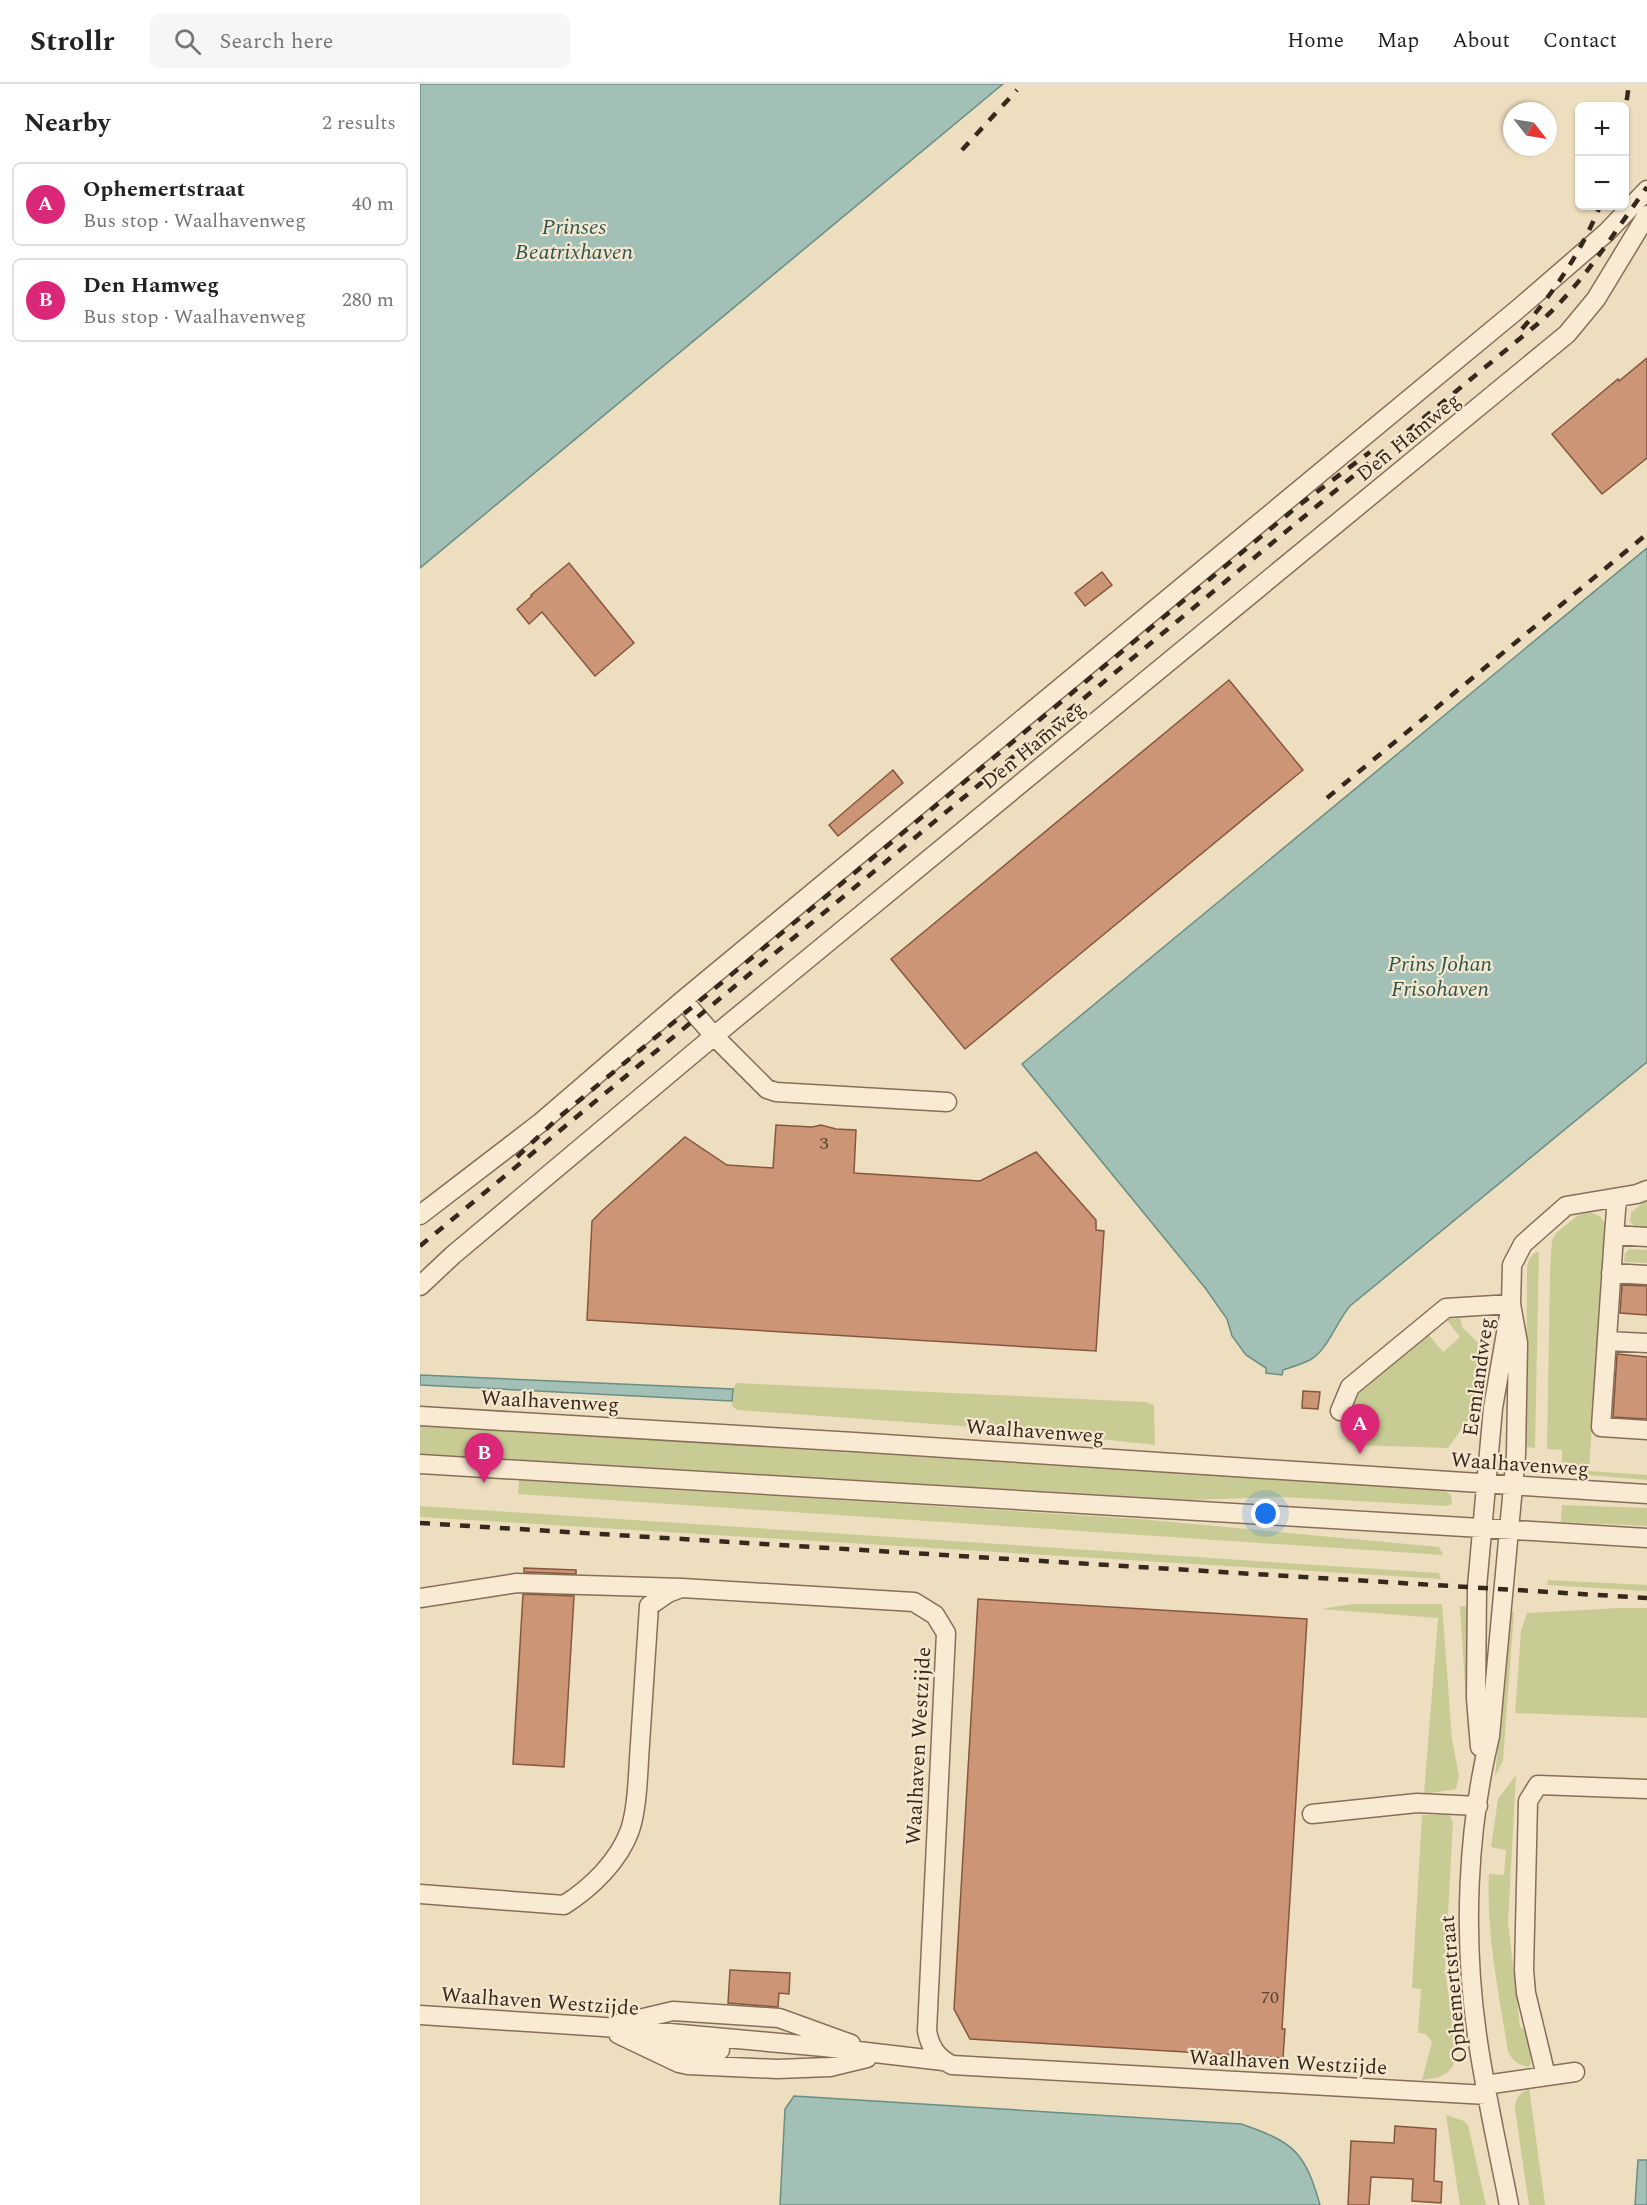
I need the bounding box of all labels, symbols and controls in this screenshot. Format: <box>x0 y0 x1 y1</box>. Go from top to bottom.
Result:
search box <box>150 14 570 68</box>
text: Strollr <box>30 20 114 63</box>
icon: search <box>171 25 204 58</box>
text: Search here <box>219 25 333 58</box>
text: Home <box>1287 25 1344 57</box>
text: Map <box>1377 25 1419 57</box>
text: About <box>1452 25 1510 57</box>
text: Contact <box>1543 25 1617 57</box>
north arrow <box>1503 102 1557 156</box>
map controls <box>1575 102 1629 210</box>
button: + <box>1575 102 1629 156</box>
text: Nearby <box>24 103 110 143</box>
text: 2 results <box>322 108 396 138</box>
button: − <box>1575 156 1629 210</box>
text: Ophemertstraat <box>83 173 245 206</box>
text: A <box>38 189 53 219</box>
text: 40 m <box>352 189 394 219</box>
text: Bus stop · Waalhavenweg <box>83 206 306 236</box>
water label: Prinses Beatrixhaven <box>515 211 633 269</box>
text: Den Hamweg <box>83 269 219 302</box>
text: B <box>38 285 53 315</box>
text: 280 m <box>342 285 394 315</box>
text: Bus stop · Waalhavenweg <box>83 302 306 332</box>
street label: Den Hamweg <box>1349 386 1468 490</box>
street label: Den Hamweg <box>974 694 1093 798</box>
water label: Prins Johan Frisohaven <box>1388 948 1493 1006</box>
house number: 3 <box>820 1130 829 1157</box>
street label: Eemlandweg <box>1455 1316 1503 1439</box>
street label: Waalhavenweg <box>480 1382 620 1422</box>
pin: A <box>1340 1404 1380 1454</box>
street label: Waalhavenweg <box>965 1411 1105 1453</box>
pin: B <box>464 1434 504 1483</box>
street label: Waalhavenweg <box>1450 1444 1590 1486</box>
your location <box>1251 1499 1280 1528</box>
street label: Waalhaven Westzijde <box>898 1646 940 1846</box>
street label: Ophemertstraat <box>1432 1914 1476 2064</box>
street label: Waalhaven Westzijde <box>440 1979 640 2025</box>
house number: 70 <box>1261 1984 1279 2011</box>
street label: Waalhaven Westzijde <box>1188 2042 1388 2084</box>

